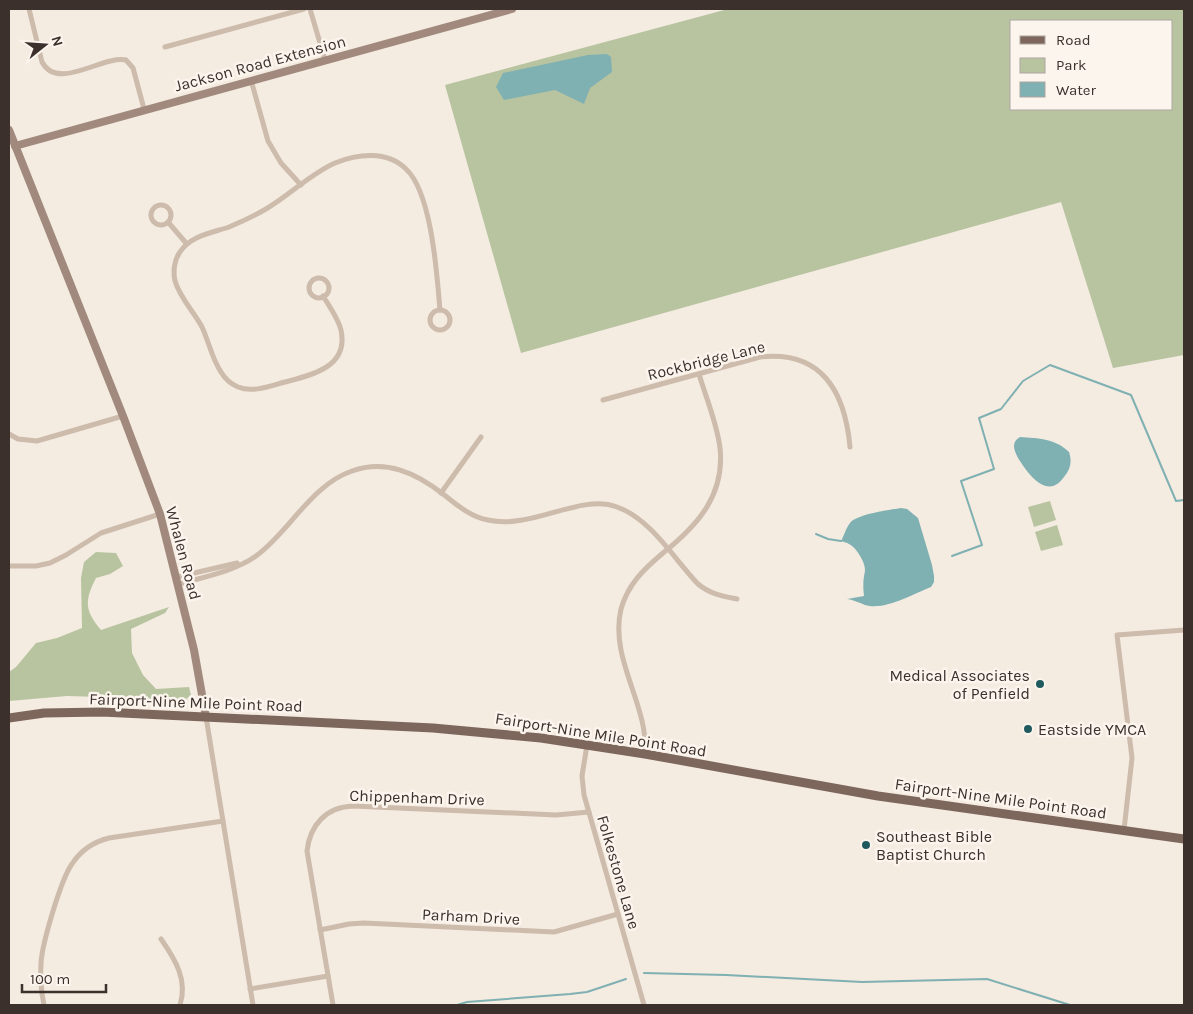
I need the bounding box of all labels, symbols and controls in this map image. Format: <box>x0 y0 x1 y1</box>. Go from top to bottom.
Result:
north arrow <box>20 20 70 70</box>
legend <box>1010 20 1173 110</box>
street label: Jackson Road Extension <box>172 31 348 95</box>
text: Road <box>1056 31 1091 49</box>
text: N <box>47 34 67 49</box>
text: Park <box>1056 56 1086 74</box>
text: Water <box>1056 81 1097 99</box>
street label: Rockbridge Lane <box>645 337 767 384</box>
street label: Whalen Road <box>162 504 205 602</box>
place label: Medical Associates of Penfield <box>889 666 1030 703</box>
marker: Medical Associates of Penfield <box>1034 678 1046 690</box>
street label: Fairport-Nine Mile Point Road <box>89 689 303 716</box>
street label: Fairport-Nine Mile Point Road <box>494 708 708 761</box>
place label: Eastside YMCA <box>1038 720 1146 739</box>
marker: Eastside YMCA <box>1022 723 1034 735</box>
street label: Fairport-Nine Mile Point Road <box>894 774 1108 823</box>
street label: Chippenham Drive <box>349 786 485 809</box>
street label: Folkestone Lane <box>593 813 644 931</box>
place label: Southeast Bible Baptist Church <box>876 827 992 864</box>
marker: Southeast Bible Baptist Church <box>860 839 872 851</box>
street label: Parham Drive <box>422 904 520 929</box>
scale bar <box>22 962 106 994</box>
text: 100 m <box>30 970 70 988</box>

